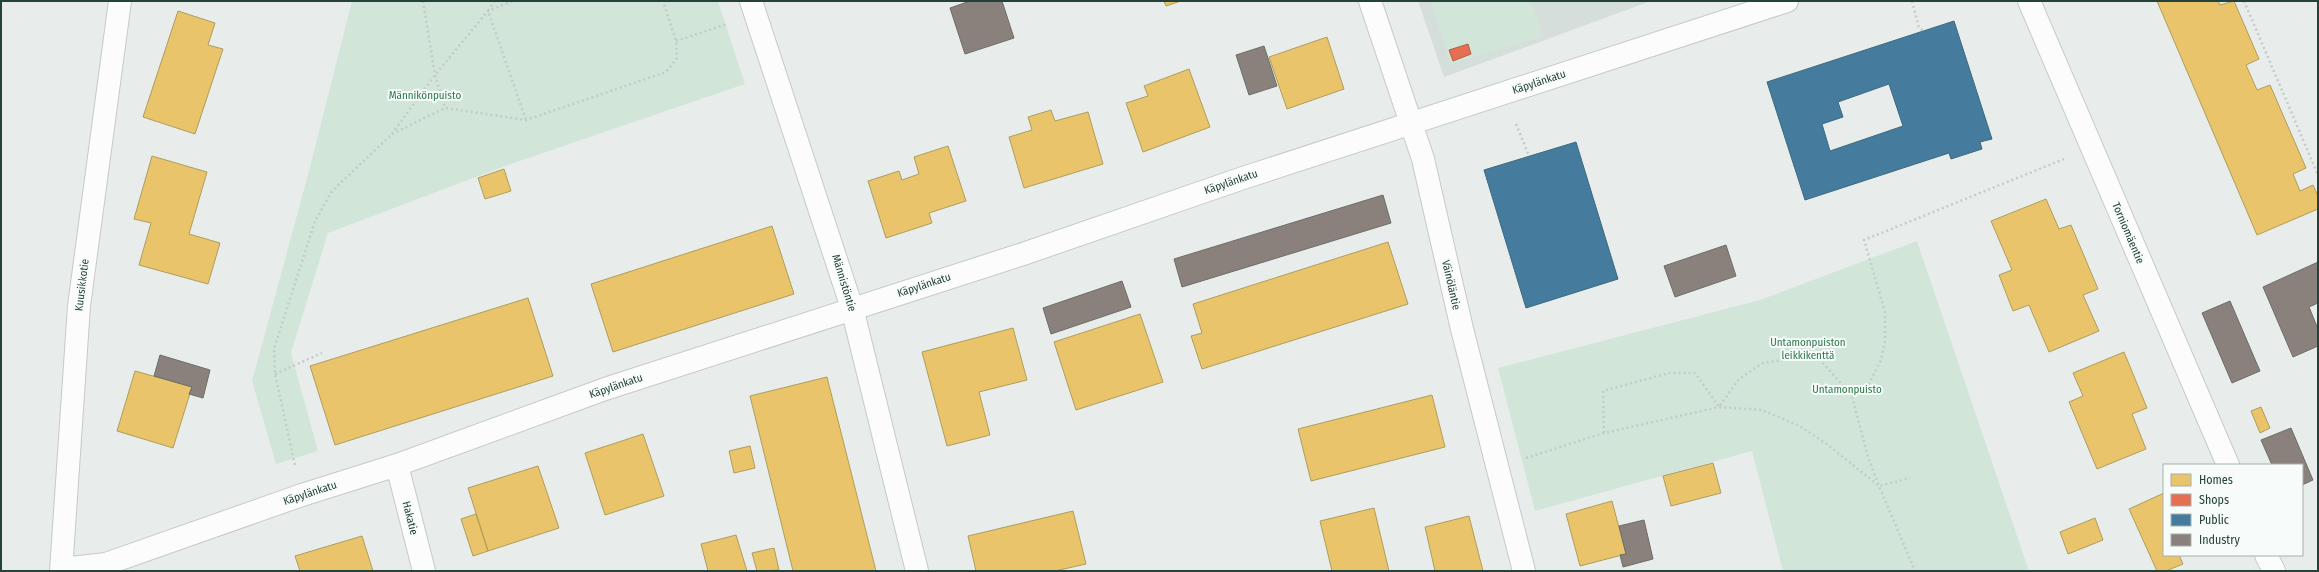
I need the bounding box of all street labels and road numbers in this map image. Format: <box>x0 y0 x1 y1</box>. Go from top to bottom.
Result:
street label: Käpylänkatu <box>1511 67 1567 97</box>
street label: Käpylänkatu <box>1203 167 1259 197</box>
street label: Torniomäentie <box>2109 200 2147 266</box>
street label: Männistöntie <box>829 253 859 313</box>
street label: Kuusikkotie <box>72 258 92 312</box>
street label: Väinöläntie <box>1439 259 1463 311</box>
street label: Käpylänkatu <box>896 270 952 300</box>
street label: Käpylänkatu <box>588 371 644 401</box>
street label: Käpylänkatu <box>282 478 338 508</box>
street label: Hakatie <box>400 500 420 536</box>

